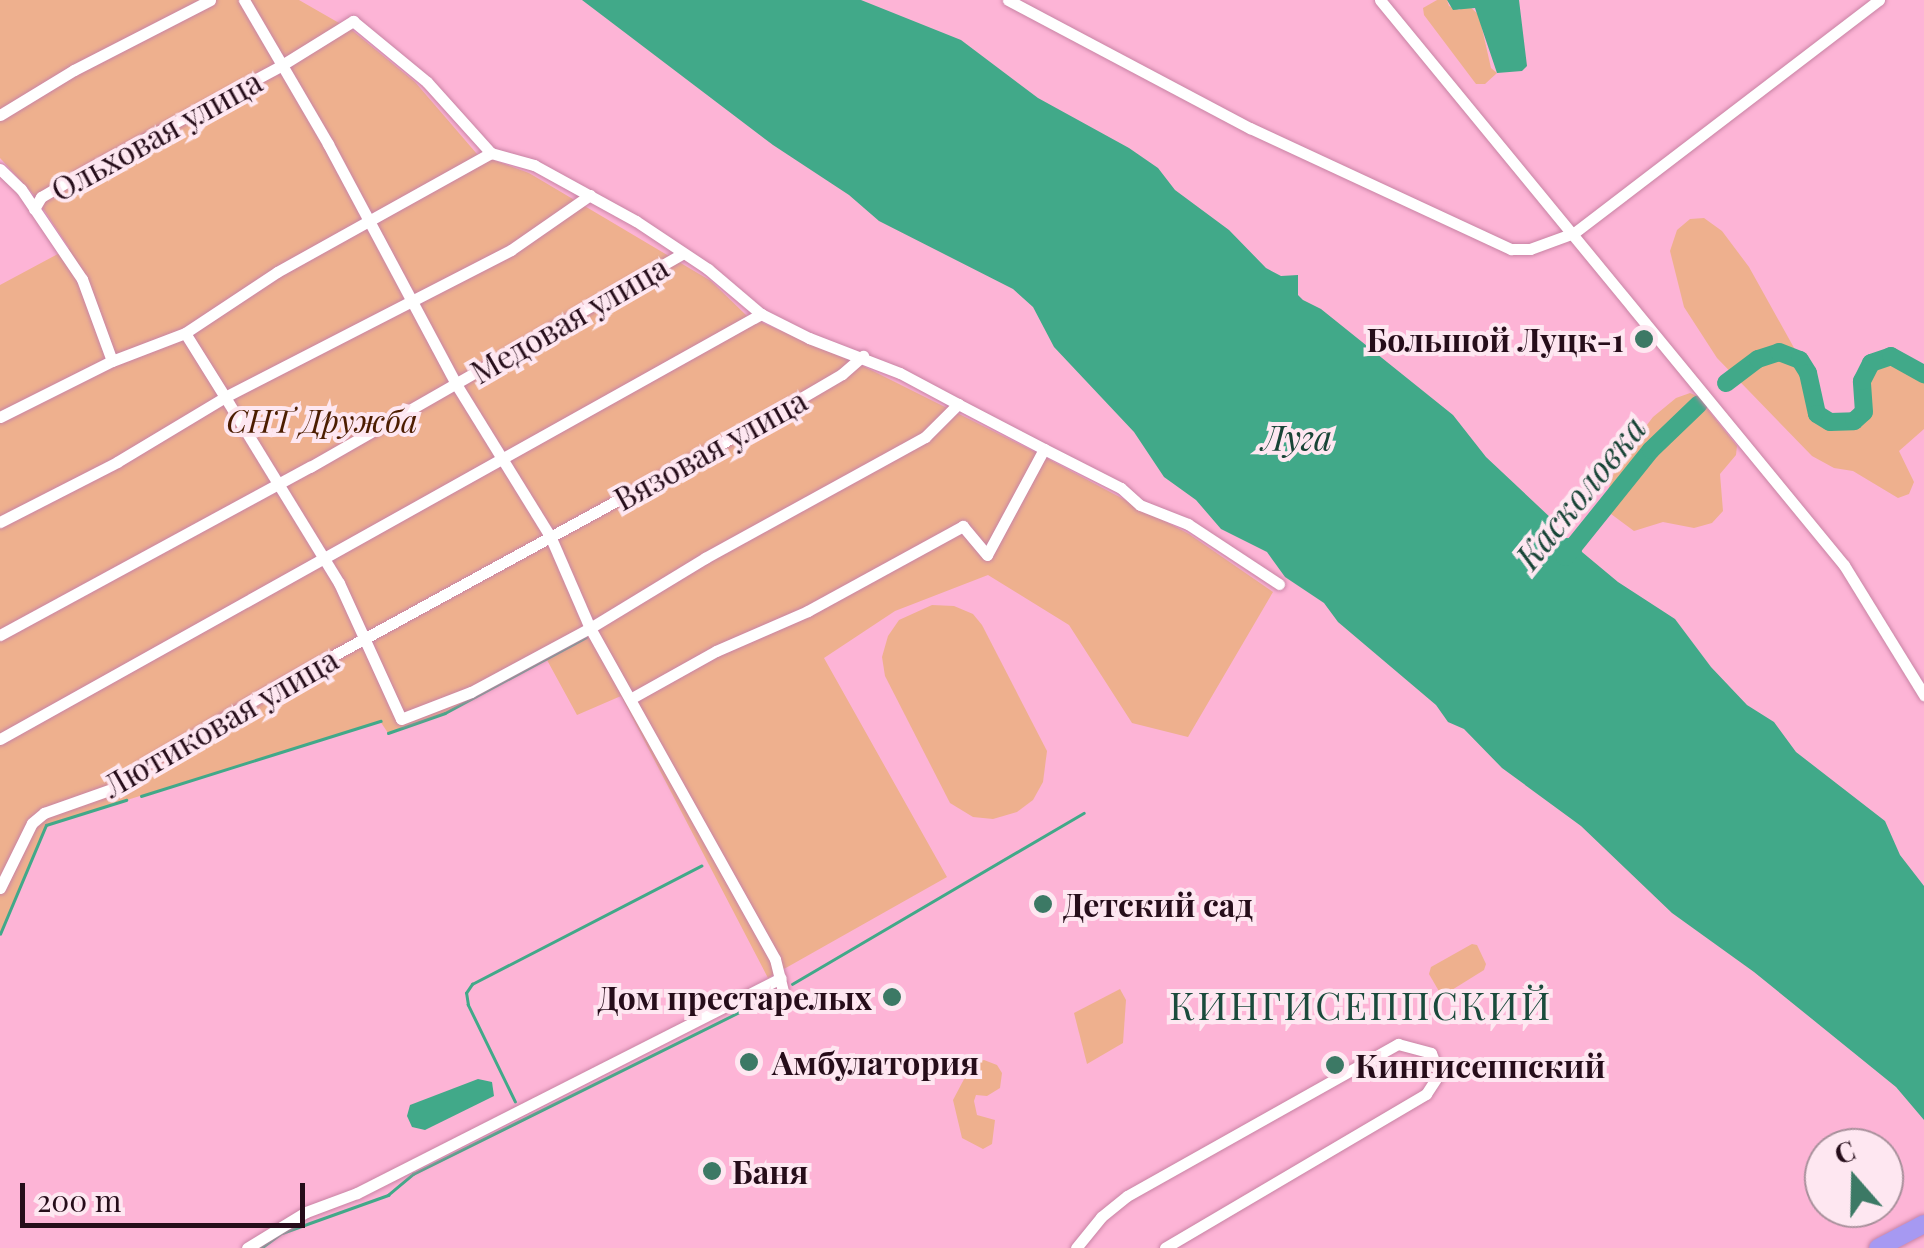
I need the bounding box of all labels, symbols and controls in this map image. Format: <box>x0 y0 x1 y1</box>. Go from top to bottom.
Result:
street label: Ольховая улица <box>44 61 268 209</box>
street label: Медовая улица <box>463 247 675 391</box>
place label: Большой Луцк-1 <box>1367 320 1624 358</box>
marker: Большой Луцк-1 <box>1633 328 1655 350</box>
street label: Вязовая улица <box>607 380 813 518</box>
park label: СНТ Дружба <box>226 401 418 439</box>
water label: Касколовка <box>1506 407 1654 577</box>
water label: Луга <box>1262 416 1332 458</box>
street label: Лютиковая улица <box>96 639 344 805</box>
place label: Детский сад <box>1063 885 1253 923</box>
marker: Детский сад <box>1032 893 1054 915</box>
place label: Дом престарелых <box>597 978 872 1016</box>
district label: КИНГИСЕППСКИЙ <box>1169 982 1553 1028</box>
marker: Дом престарелых <box>881 986 903 1008</box>
place label: Амбулатория <box>772 1043 979 1081</box>
place label: Кингисеппский <box>1355 1046 1606 1084</box>
marker: Амбулатория <box>736 1049 762 1075</box>
marker: Кингисеппский <box>1324 1054 1346 1076</box>
north arrow <box>1804 1128 1904 1228</box>
text: С <box>1829 1130 1860 1172</box>
place label: Баня <box>732 1152 808 1190</box>
marker: Баня <box>701 1160 723 1182</box>
scale bar <box>25 1163 310 1225</box>
text: 200 m <box>37 1180 121 1220</box>

